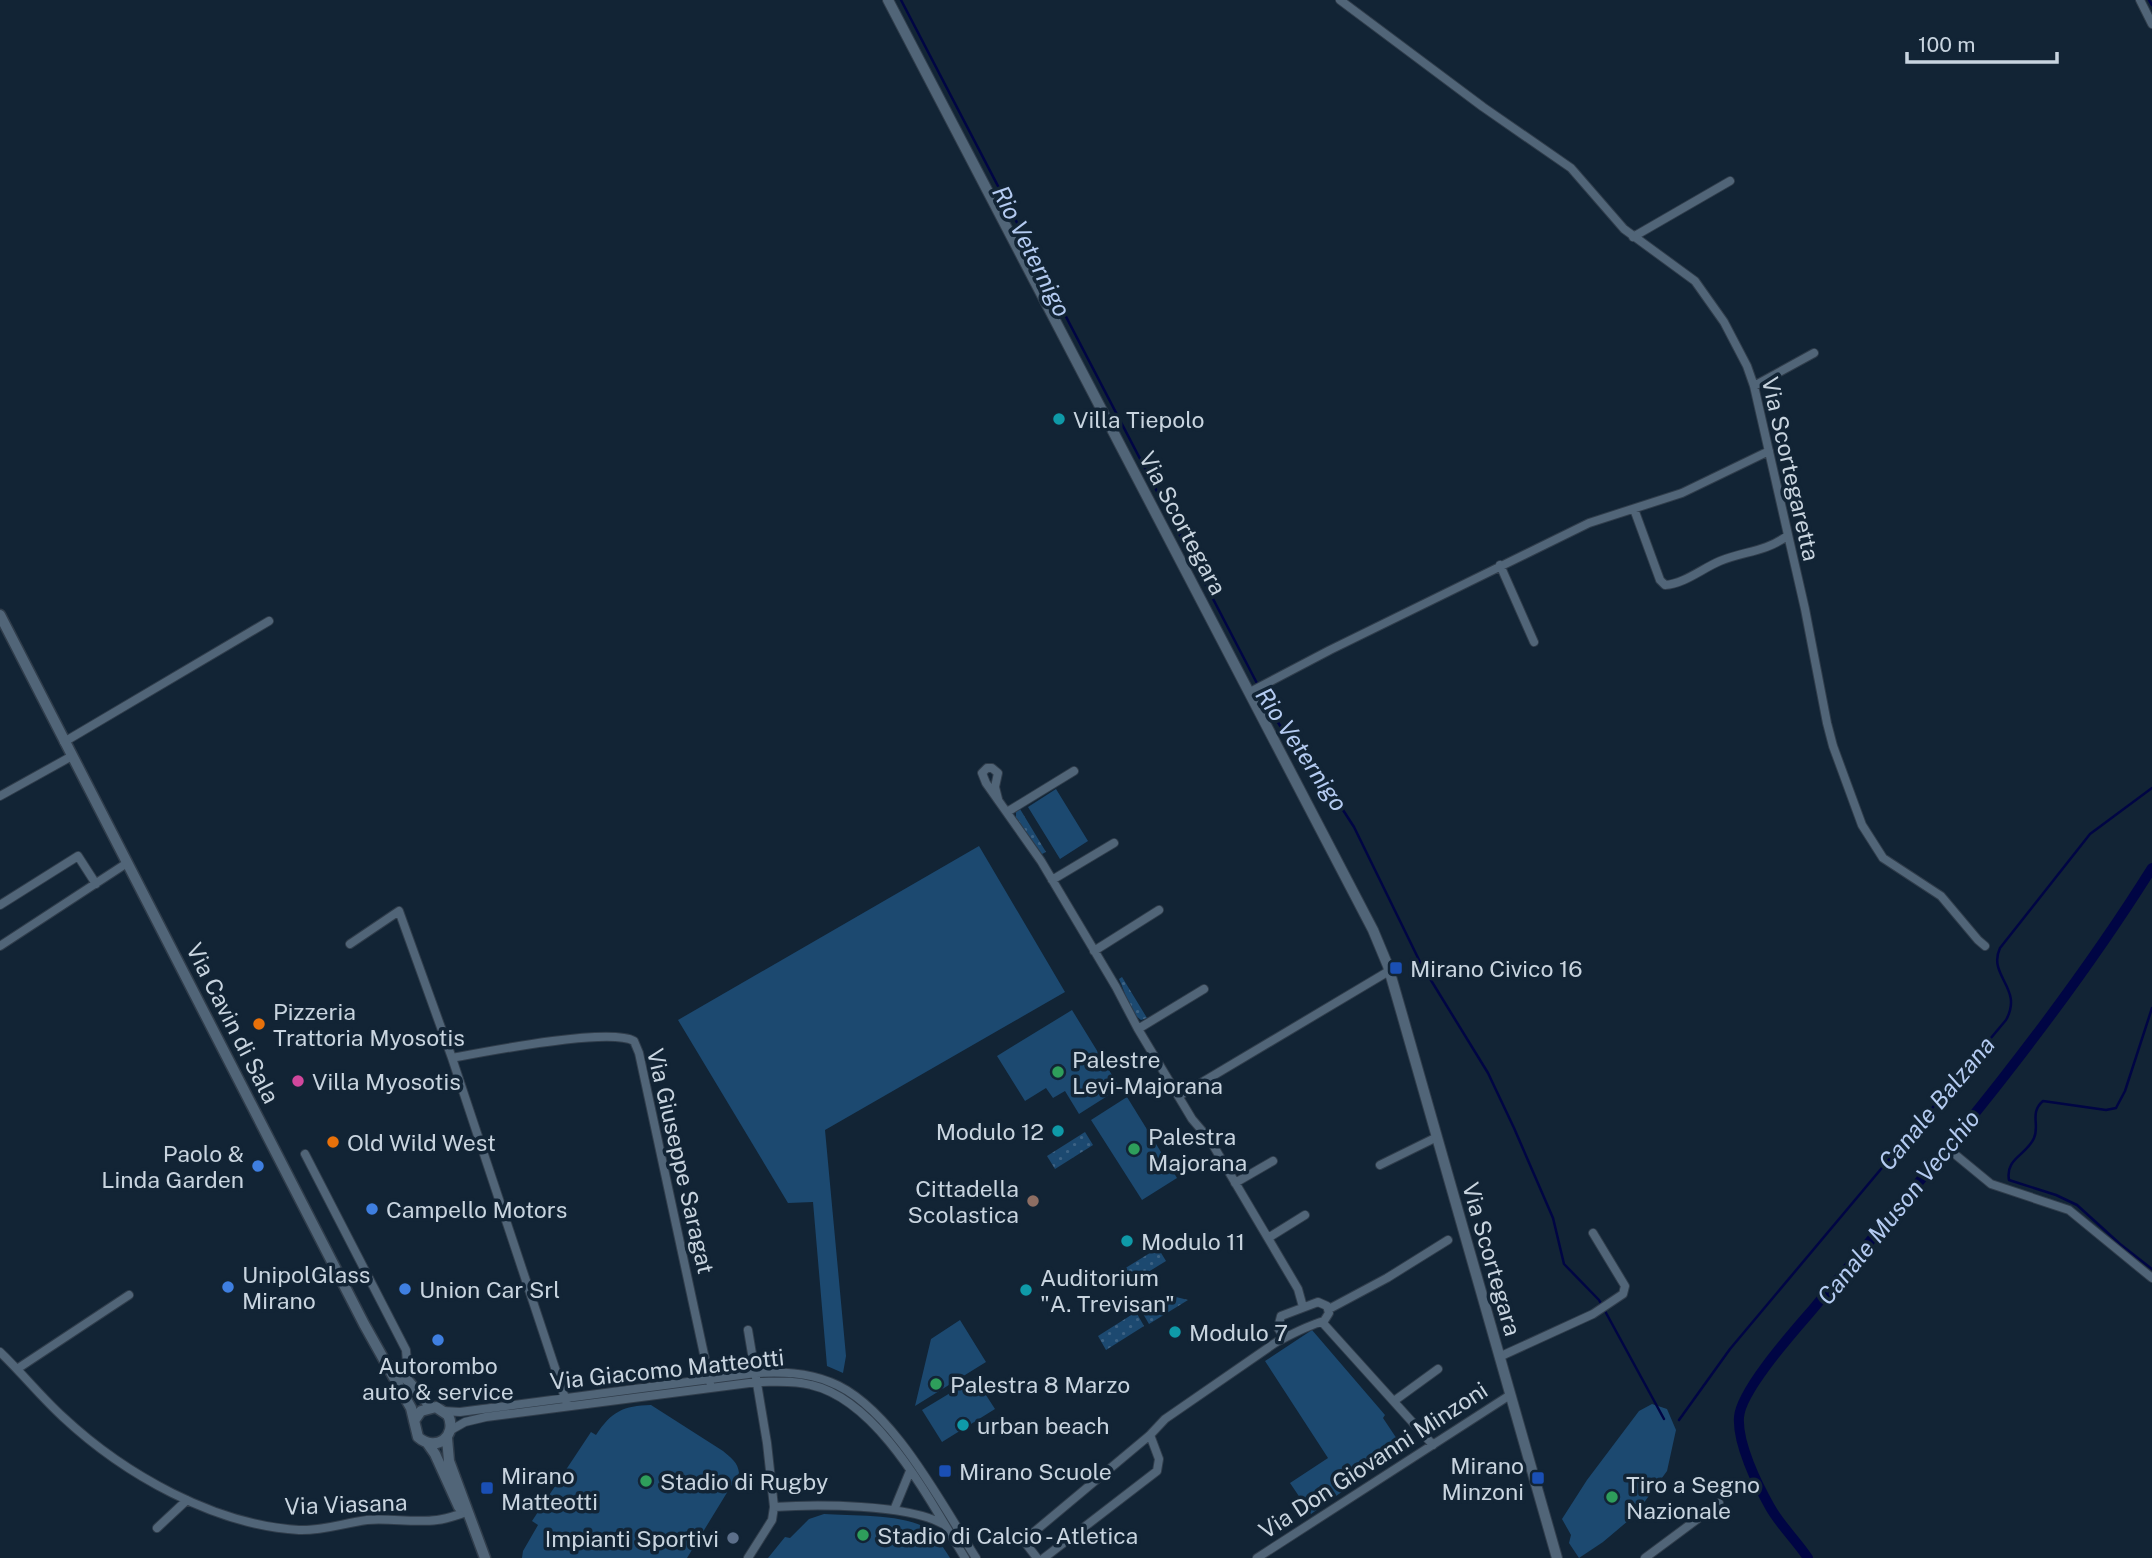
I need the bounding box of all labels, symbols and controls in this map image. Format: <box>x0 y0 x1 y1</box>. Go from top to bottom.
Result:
scale bar <box>1907 21 2058 65</box>
text: 100 m <box>1918 32 1975 57</box>
water label: Rio Veternigo <box>987 181 1077 321</box>
street label: Via Scortegaretta <box>1757 374 1825 564</box>
place label: Villa Tiepolo <box>1073 406 1205 433</box>
marker: Villa Tiepolo <box>1051 411 1067 427</box>
street label: Via Scortegara <box>1134 447 1232 599</box>
water label: Rio Veternigo <box>1250 682 1354 816</box>
street label: Via Cavin di Sala <box>181 938 285 1108</box>
place label: Mirano Civico 16 <box>1410 955 1583 982</box>
marker: Mirano Civico 16 <box>1388 960 1404 976</box>
place label: Pizzeria Trattoria Myosotis <box>273 998 465 1051</box>
marker: Pizzeria Trattoria Myosotis <box>251 1016 267 1032</box>
water label: Canale Balzana <box>1872 1031 2000 1175</box>
street label: Via Giuseppe Saragat <box>642 1046 720 1276</box>
place label: Palestre Levi-Majorana <box>1072 1046 1223 1099</box>
marker: Palestre Levi-Majorana <box>1050 1064 1066 1080</box>
place label: Villa Myosotis <box>312 1068 461 1095</box>
marker: Villa Myosotis <box>290 1073 306 1089</box>
water label: Canale Muson Vecchio <box>1811 1104 1985 1310</box>
place label: Modulo 12 <box>936 1118 1044 1145</box>
marker: Modulo 12 <box>1050 1123 1066 1139</box>
place label: Palestra Majorana <box>1148 1123 1247 1176</box>
place label: Old Wild West <box>347 1129 496 1156</box>
marker: Old Wild West <box>325 1134 341 1150</box>
place label: Paolo & Linda Garden <box>101 1140 244 1193</box>
marker: Palestra Majorana <box>1126 1141 1142 1157</box>
marker: Paolo & Linda Garden <box>250 1158 266 1174</box>
place label: Cittadella Scolastica <box>908 1175 1019 1228</box>
street label: Via Scortegara <box>1457 1179 1527 1339</box>
marker: Cittadella Scolastica <box>1025 1193 1041 1209</box>
place label: Campello Motors <box>386 1196 567 1223</box>
marker: Campello Motors <box>364 1201 380 1217</box>
place label: Modulo 11 <box>1141 1228 1245 1255</box>
marker: Modulo 11 <box>1119 1233 1135 1249</box>
place label: UnipolGlass Mirano <box>242 1261 370 1314</box>
place label: Auditorium "A. Trevisan" <box>1040 1264 1175 1317</box>
place label: Union Car Srl <box>419 1276 560 1303</box>
marker: UnipolGlass Mirano <box>220 1279 236 1295</box>
marker: Union Car Srl <box>397 1281 413 1297</box>
marker: Auditorium "A. Trevisan" <box>1018 1282 1034 1298</box>
place label: Modulo 7 <box>1189 1319 1288 1346</box>
marker: Modulo 7 <box>1167 1324 1183 1340</box>
marker: Autorombo auto & service <box>430 1332 446 1348</box>
street label: Via Giacomo Matteotti <box>549 1343 785 1395</box>
place label: Autorombo auto & service <box>362 1352 514 1405</box>
place label: Palestra 8 Marzo <box>950 1371 1130 1398</box>
marker: Palestra 8 Marzo <box>928 1376 944 1392</box>
street label: Via Don Giovanni Minzoni <box>1254 1376 1492 1544</box>
place label: urban beach <box>977 1412 1110 1439</box>
marker: urban beach <box>955 1417 971 1433</box>
place label: Mirano Minzoni <box>1442 1452 1524 1505</box>
place label: Mirano Scuole <box>959 1458 1112 1485</box>
place label: Mirano Matteotti <box>501 1462 598 1515</box>
marker: Mirano Scuole <box>937 1463 953 1479</box>
place label: Stadio di Rugby <box>660 1468 828 1495</box>
marker: Mirano Minzoni <box>1530 1470 1546 1486</box>
place label: Tiro a Segno Nazionale <box>1626 1471 1760 1524</box>
marker: Stadio di Rugby <box>638 1473 654 1489</box>
marker: Mirano Matteotti <box>479 1480 495 1496</box>
street label: Via Viasana <box>284 1488 408 1520</box>
marker: Tiro a Segno Nazionale <box>1604 1489 1620 1505</box>
place label: Stadio di Calcio - Atletica <box>877 1522 1138 1549</box>
place label: Impianti Sportivi <box>545 1525 719 1552</box>
marker: Stadio di Calcio - Atletica <box>855 1527 871 1543</box>
marker: Impianti Sportivi <box>725 1530 741 1546</box>

